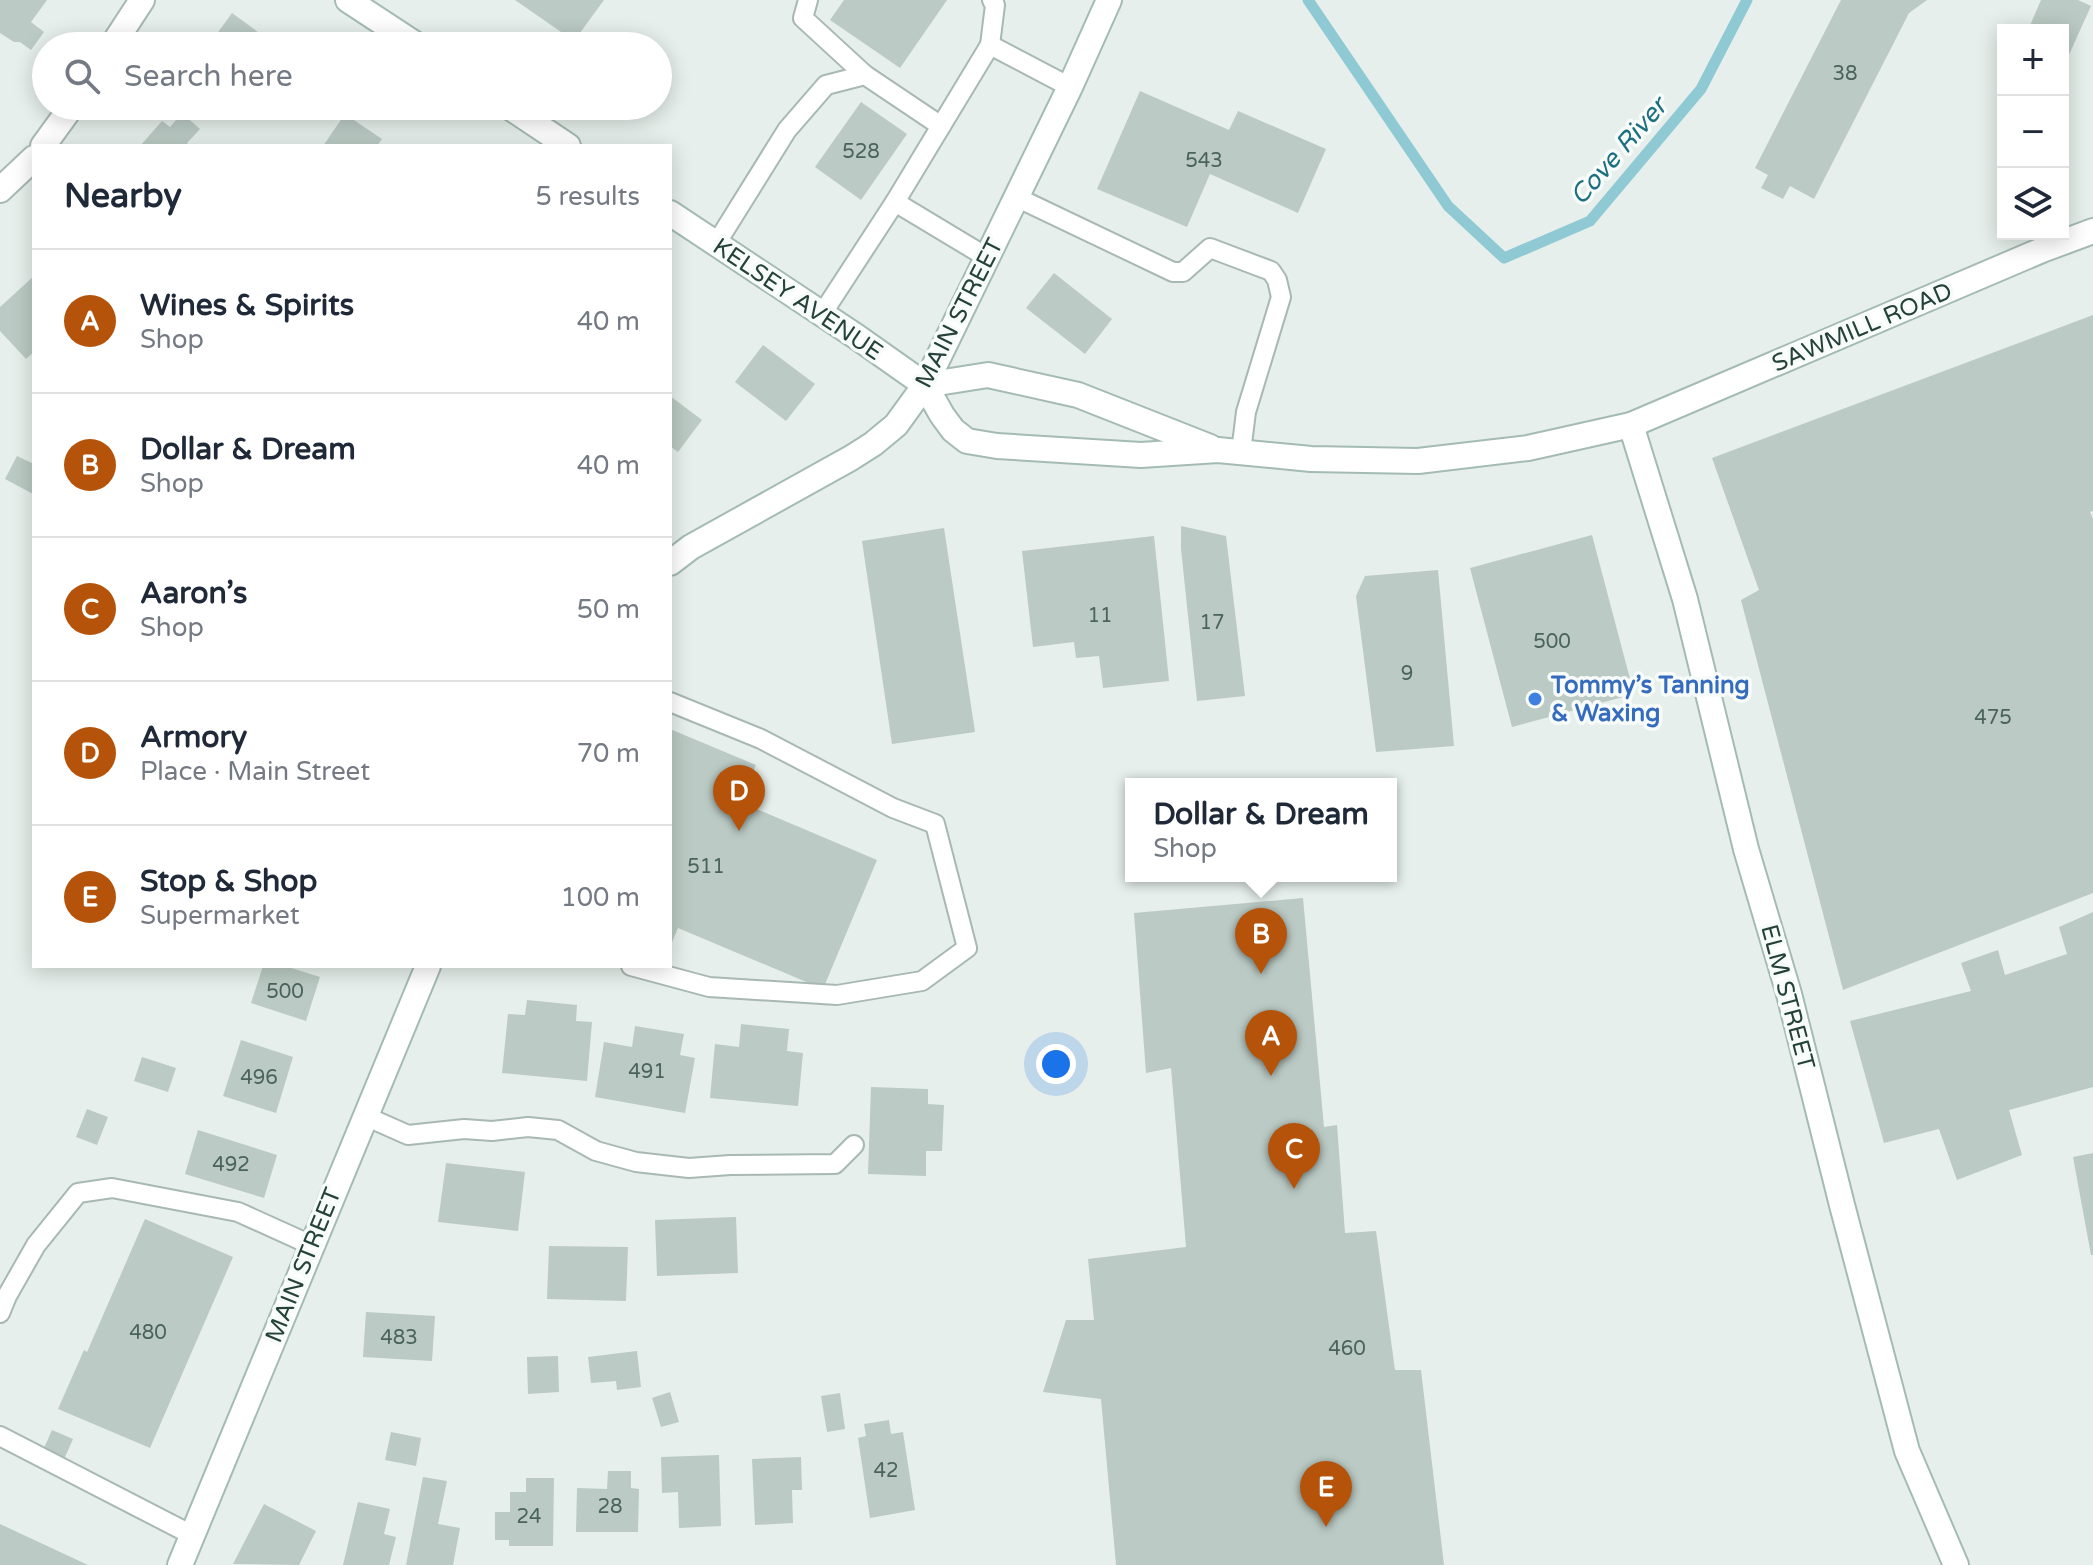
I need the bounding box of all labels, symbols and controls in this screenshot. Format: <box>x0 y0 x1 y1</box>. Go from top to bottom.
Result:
map controls <box>1997 24 2069 240</box>
button: + <box>1997 24 2069 96</box>
search box <box>32 32 672 120</box>
icon: search <box>60 54 104 98</box>
text: Search here <box>124 58 293 95</box>
house number: 38 <box>1832 62 1858 86</box>
water label: Cove River <box>1564 89 1675 211</box>
button: − <box>1997 96 2069 168</box>
house number: 528 <box>842 140 880 164</box>
house number: 543 <box>1185 149 1223 173</box>
button: layers <box>1997 168 2069 240</box>
text: Nearby <box>64 176 182 217</box>
text: 5 results <box>535 181 640 212</box>
street label: KELSEY AVENUE <box>707 232 888 367</box>
street label: MAIN STREET <box>909 233 1010 393</box>
street label: SAWMILL ROAD <box>1768 276 1957 379</box>
text: Wines & Spirits <box>140 287 354 324</box>
text: A <box>80 306 100 337</box>
text: 40 m <box>577 306 640 337</box>
text: Shop <box>140 324 204 355</box>
text: Dollar & Dream <box>140 431 356 468</box>
text: B <box>81 450 99 481</box>
text: 40 m <box>577 450 640 481</box>
text: Shop <box>140 468 204 499</box>
text: Aaron’s <box>140 575 247 612</box>
text: C <box>81 594 99 625</box>
text: 50 m <box>577 594 640 625</box>
house number: 11 <box>1087 604 1113 628</box>
house number: 17 <box>1199 611 1225 635</box>
text: Shop <box>140 612 204 643</box>
house number: 500 <box>1533 630 1571 654</box>
house number: 9 <box>1401 662 1413 686</box>
place label: Tommy’s Tanning & Waxing <box>1550 671 1750 728</box>
marker: Tommy’s Tanning & Waxing <box>1526 690 1544 708</box>
house number: 475 <box>1974 706 2012 730</box>
text: Armory <box>140 719 247 756</box>
text: D <box>80 738 100 769</box>
text: 70 m <box>577 738 640 769</box>
text: Place · Main Street <box>140 756 370 787</box>
pin: D <box>713 765 765 831</box>
popup <box>1125 778 1397 882</box>
text: Dollar & Dream <box>1153 796 1369 833</box>
text: Shop <box>1153 833 1217 864</box>
house number: 511 <box>687 855 725 879</box>
text: Stop & Shop <box>140 863 317 900</box>
text: E <box>82 882 98 913</box>
text: 100 m <box>560 882 640 913</box>
text: Supermarket <box>140 900 300 931</box>
pin: B <box>1235 908 1287 974</box>
street label: ELM STREET <box>1754 921 1821 1073</box>
house number: 500 <box>266 980 304 1004</box>
pin: A <box>1245 1010 1297 1076</box>
your location <box>1036 1044 1076 1084</box>
house number: 491 <box>628 1060 666 1084</box>
house number: 496 <box>240 1066 278 1090</box>
pin: C <box>1268 1123 1320 1189</box>
house number: 492 <box>212 1153 250 1177</box>
street label: MAIN STREET <box>259 1183 348 1347</box>
house number: 480 <box>129 1321 167 1345</box>
house number: 483 <box>380 1326 418 1350</box>
house number: 460 <box>1328 1337 1366 1361</box>
house number: 42 <box>873 1459 899 1483</box>
pin: E <box>1300 1461 1352 1527</box>
house number: 28 <box>597 1495 623 1519</box>
house number: 24 <box>516 1505 542 1529</box>

